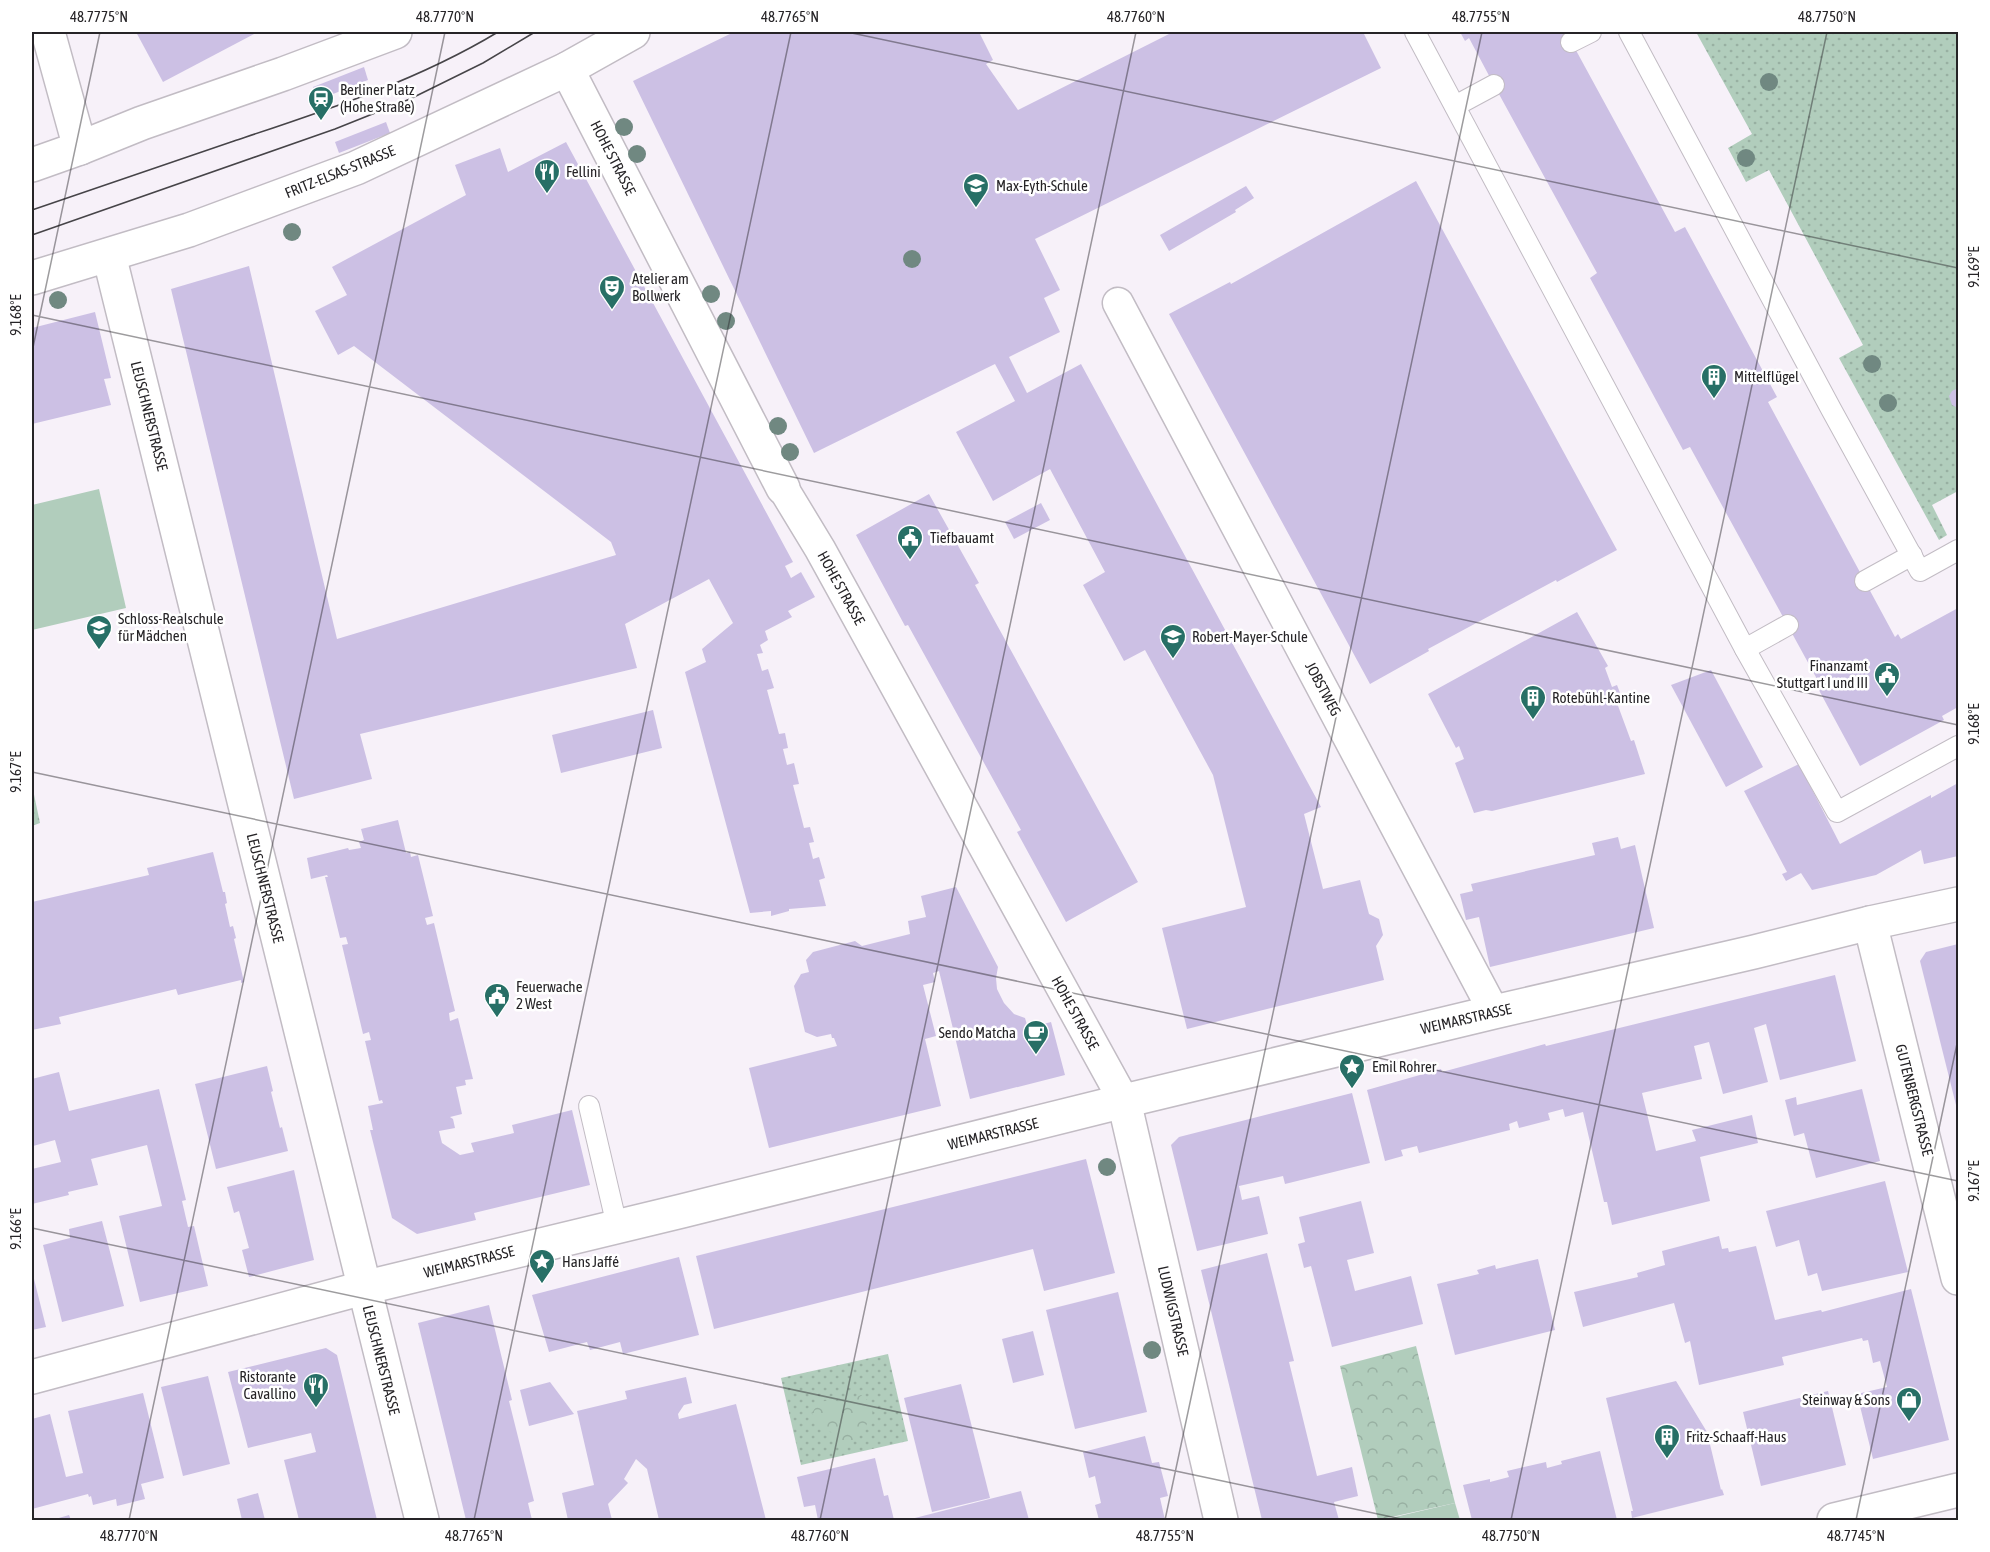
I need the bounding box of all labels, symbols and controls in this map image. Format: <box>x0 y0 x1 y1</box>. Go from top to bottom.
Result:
text: 48.7775°N <box>70 8 128 25</box>
text: 48.7770°N <box>416 8 474 25</box>
text: 48.7765°N <box>761 8 819 25</box>
text: 48.7760°N <box>1107 8 1165 25</box>
text: 48.7755°N <box>1452 8 1510 25</box>
text: 48.7750°N <box>1798 8 1856 25</box>
place label: Berliner Platz (Hohe Straße) <box>340 81 415 115</box>
station icon: Berliner Platz (Hohe Straße) <box>306 84 336 122</box>
street label: HOHE STRASSE <box>587 118 640 198</box>
street label: FRITZ-ELSAS-STRASSE <box>282 141 398 201</box>
restaurant icon: Fellini <box>532 157 562 195</box>
place label: Fellini <box>566 163 601 180</box>
school or university icon: Max-Eyth-Schule <box>961 171 991 209</box>
place label: Max-Eyth-Schule <box>996 177 1088 194</box>
text: 9.169°E <box>1965 246 1982 288</box>
place label: Atelier am Bollwerk <box>632 270 689 304</box>
theatre icon: Atelier am Bollwerk <box>597 273 627 311</box>
text: 9.168°E <box>7 294 24 336</box>
street label: LEUSCHNERSTRASSE <box>128 359 171 473</box>
building icon: Mittelflügel <box>1699 362 1729 400</box>
place label: Mittelflügel <box>1734 368 1799 385</box>
public building icon: Tiefbauamt <box>895 523 925 561</box>
place label: Tiefbauamt <box>930 529 994 546</box>
street label: HOHE STRASSE <box>814 548 869 628</box>
place label: Schloss-Realschule für Mädchen <box>118 610 224 644</box>
school or university icon: Schloss-Realschule für Mädchen <box>84 613 114 651</box>
school or university icon: Robert-Mayer-Schule <box>1158 622 1188 660</box>
place label: Robert-Mayer-Schule <box>1192 628 1308 645</box>
place label: Finanzamt Stuttgart I und III <box>1777 657 1868 691</box>
street label: JOBSTWEG <box>1302 659 1345 719</box>
public building icon: Finanzamt Stuttgart I und III <box>1872 660 1902 698</box>
building icon: Rotebühl-Kantine <box>1518 683 1548 721</box>
place label: Rotebühl-Kantine <box>1552 689 1650 706</box>
text: 9.168°E <box>1965 703 1982 745</box>
text: 9.167°E <box>7 751 24 793</box>
street label: LEUSCHNERSTRASSE <box>244 831 287 945</box>
street label: HOHE STRASSE <box>1048 973 1103 1053</box>
place label: Feuerwache 2 West <box>516 978 583 1012</box>
public building icon: Feuerwache 2 West <box>482 981 512 1019</box>
street label: WEIMARSTRASSE <box>1419 1000 1514 1037</box>
cafe icon: Sendo Matcha <box>1021 1018 1051 1056</box>
place label: Sendo Matcha <box>938 1024 1016 1041</box>
street label: GUTENBERGSTRASSE <box>1892 1042 1937 1158</box>
place icon: Emil Rohrer <box>1337 1052 1367 1090</box>
place label: Emil Rohrer <box>1372 1058 1437 1075</box>
street label: WEIMARSTRASSE <box>946 1114 1041 1153</box>
text: 9.167°E <box>1965 1160 1982 1202</box>
text: 9.166°E <box>7 1208 24 1250</box>
street label: WEIMARSTRASSE <box>422 1242 517 1281</box>
place icon: Hans Jaffé <box>527 1247 557 1285</box>
place label: Hans Jaffé <box>562 1253 619 1270</box>
street label: LUDWIGSTRASSE <box>1155 1264 1192 1358</box>
street label: LEUSCHNERSTRASSE <box>360 1303 403 1417</box>
place label: Ristorante Cavallino <box>239 1368 296 1402</box>
restaurant icon: Ristorante Cavallino <box>301 1371 331 1409</box>
shop icon: Steinway & Sons <box>1894 1385 1924 1423</box>
place label: Steinway & Sons <box>1802 1391 1890 1408</box>
building icon: Fritz-Schaaff-Haus <box>1652 1422 1682 1460</box>
place label: Fritz-Schaaff-Haus <box>1686 1428 1786 1445</box>
text: 48.7770°N <box>100 1527 158 1544</box>
text: 48.7765°N <box>445 1527 503 1544</box>
text: 48.7760°N <box>791 1527 849 1544</box>
text: 48.7755°N <box>1136 1527 1194 1544</box>
text: 48.7750°N <box>1482 1527 1540 1544</box>
text: 48.7745°N <box>1827 1527 1885 1544</box>

